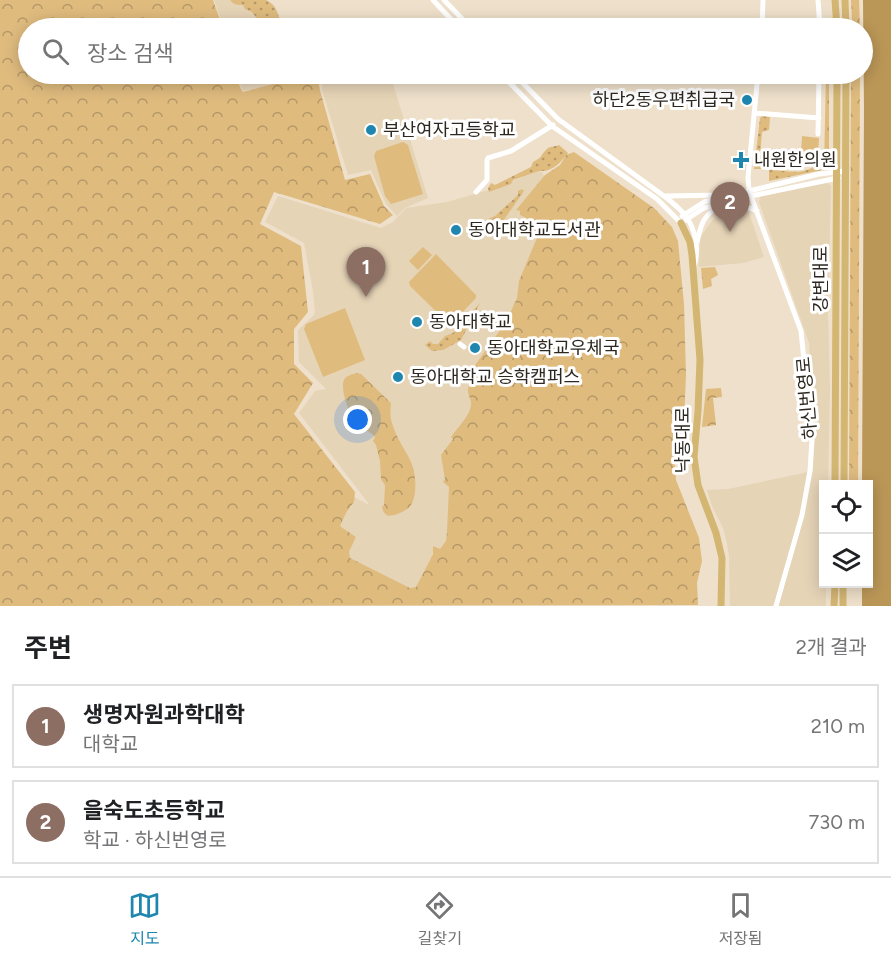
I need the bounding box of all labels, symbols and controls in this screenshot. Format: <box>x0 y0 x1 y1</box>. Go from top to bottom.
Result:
search box <box>18 18 873 84</box>
icon: search <box>39 35 72 68</box>
text: 장소 검색 <box>87 40 173 67</box>
place label: 하단2동우편취급국 <box>592 89 735 111</box>
marker: 하단2동우편취급국 <box>740 93 754 107</box>
place label: 부산여자고등학교 <box>383 119 515 141</box>
marker: 부산여자고등학교 <box>364 123 378 137</box>
place label: 내원한의원 <box>754 149 837 171</box>
marker: 내원한의원 <box>732 151 750 169</box>
pin: 2 <box>710 182 750 232</box>
place label: 동아대학교도서관 <box>468 219 601 241</box>
marker: 동아대학교도서관 <box>449 223 463 237</box>
street label: 강변대로 <box>810 246 832 312</box>
pin: 1 <box>346 248 386 297</box>
place label: 동아대학교 <box>429 311 512 333</box>
marker: 동아대학교 <box>410 315 424 329</box>
place label: 동아대학교우체국 <box>487 337 619 359</box>
marker: 동아대학교우체국 <box>468 341 482 355</box>
street label: 하신번영로 <box>792 356 822 440</box>
place label: 동아대학교 승학캠퍼스 <box>410 366 580 388</box>
marker: 동아대학교 승학캠퍼스 <box>391 370 405 384</box>
your location <box>343 405 372 434</box>
street label: 낙동대로 <box>672 407 694 473</box>
map controls <box>819 480 873 588</box>
button: locate <box>819 480 873 534</box>
button: layers <box>819 534 873 588</box>
text: 주변 <box>24 632 72 664</box>
text: 2개 결과 <box>796 635 867 659</box>
text: 생명자원과학대학 <box>83 701 245 728</box>
text: 1 <box>41 714 50 738</box>
text: 210 m <box>811 714 865 738</box>
text: 대학교 <box>83 732 138 756</box>
text: 을숙도초등학교 <box>83 797 225 824</box>
text: 2 <box>40 810 51 834</box>
text: 730 m <box>809 810 865 834</box>
text: 학교 · 하신번영로 <box>83 828 227 852</box>
tab: 지도 <box>128 889 161 949</box>
tab: 길찾기 <box>418 889 462 949</box>
tab: 저장됨 <box>719 889 763 949</box>

